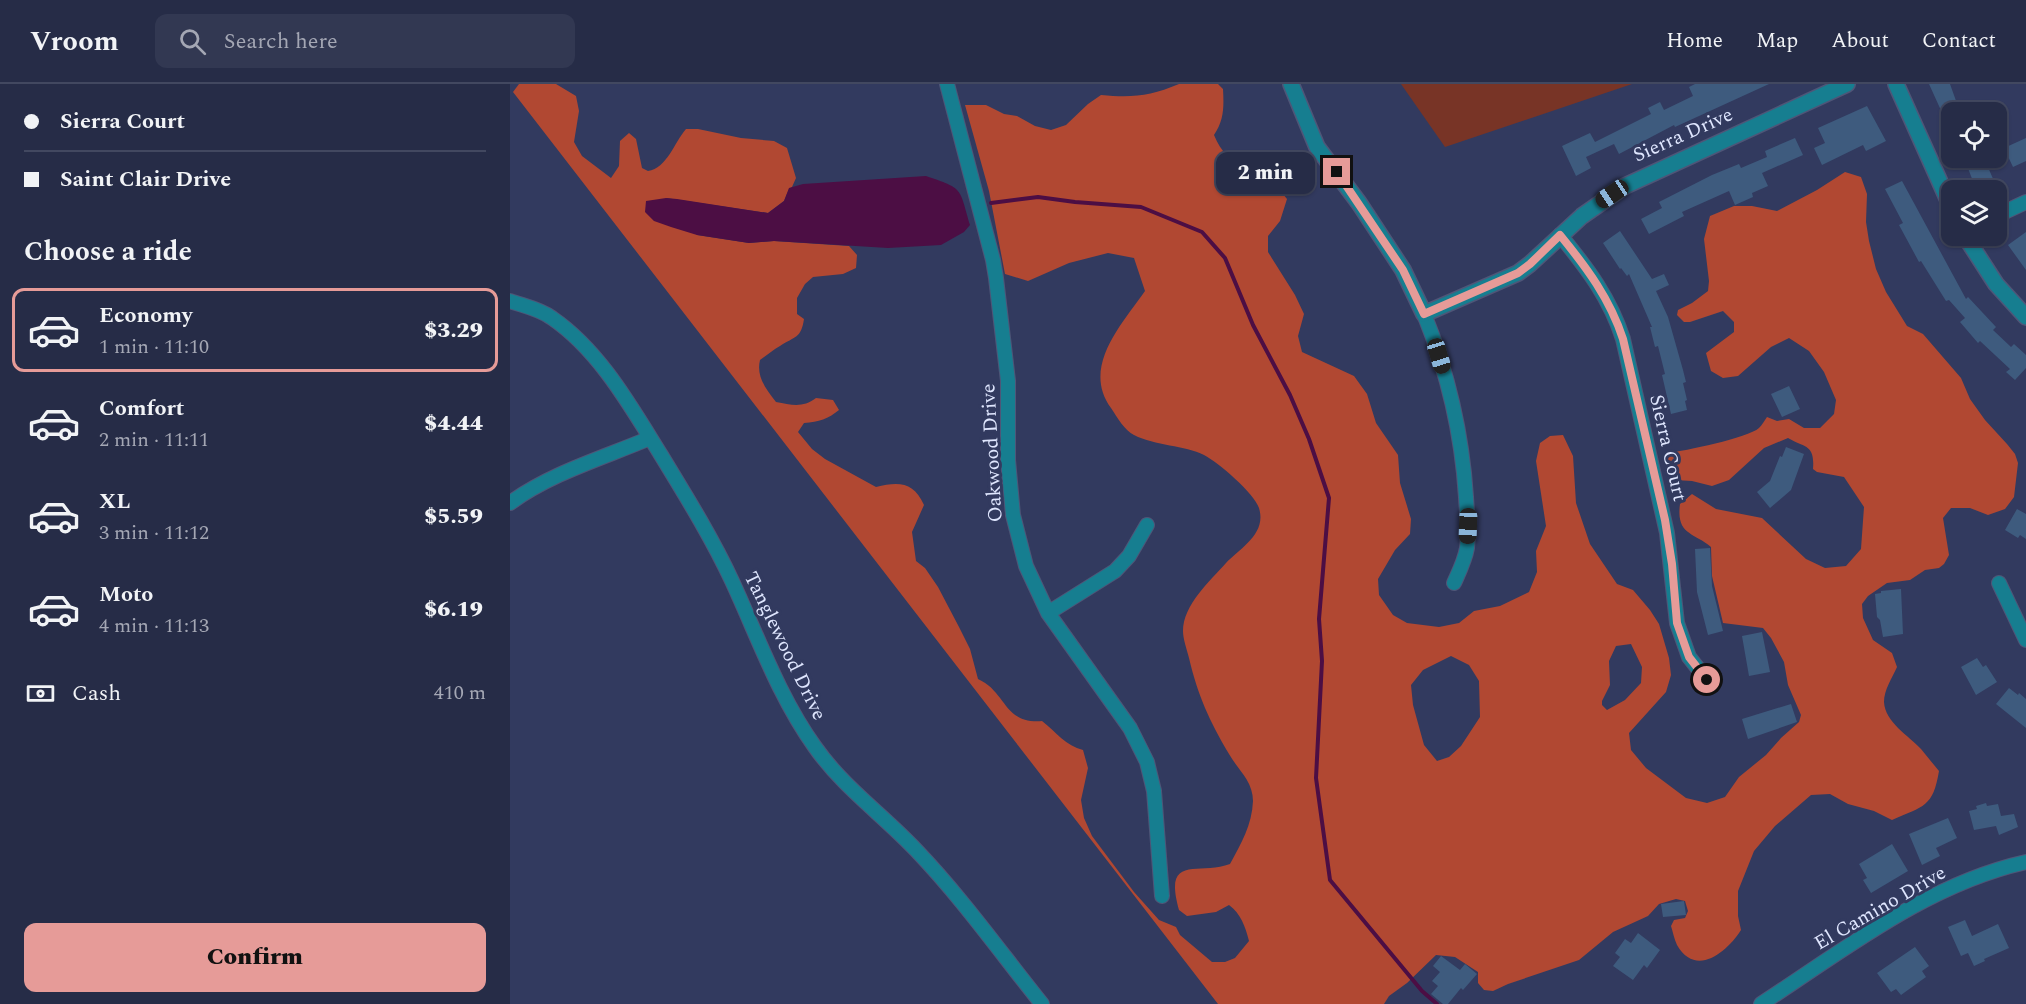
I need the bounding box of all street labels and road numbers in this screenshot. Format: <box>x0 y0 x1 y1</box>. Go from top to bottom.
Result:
street label: Sierra Drive <box>1628 100 1738 170</box>
street label: Oakwood Drive <box>973 383 1011 523</box>
street label: Sierra Court <box>1641 392 1695 504</box>
street label: Tanglewood Drive <box>736 566 834 726</box>
street label: El Camino Drive <box>1808 858 1952 958</box>

